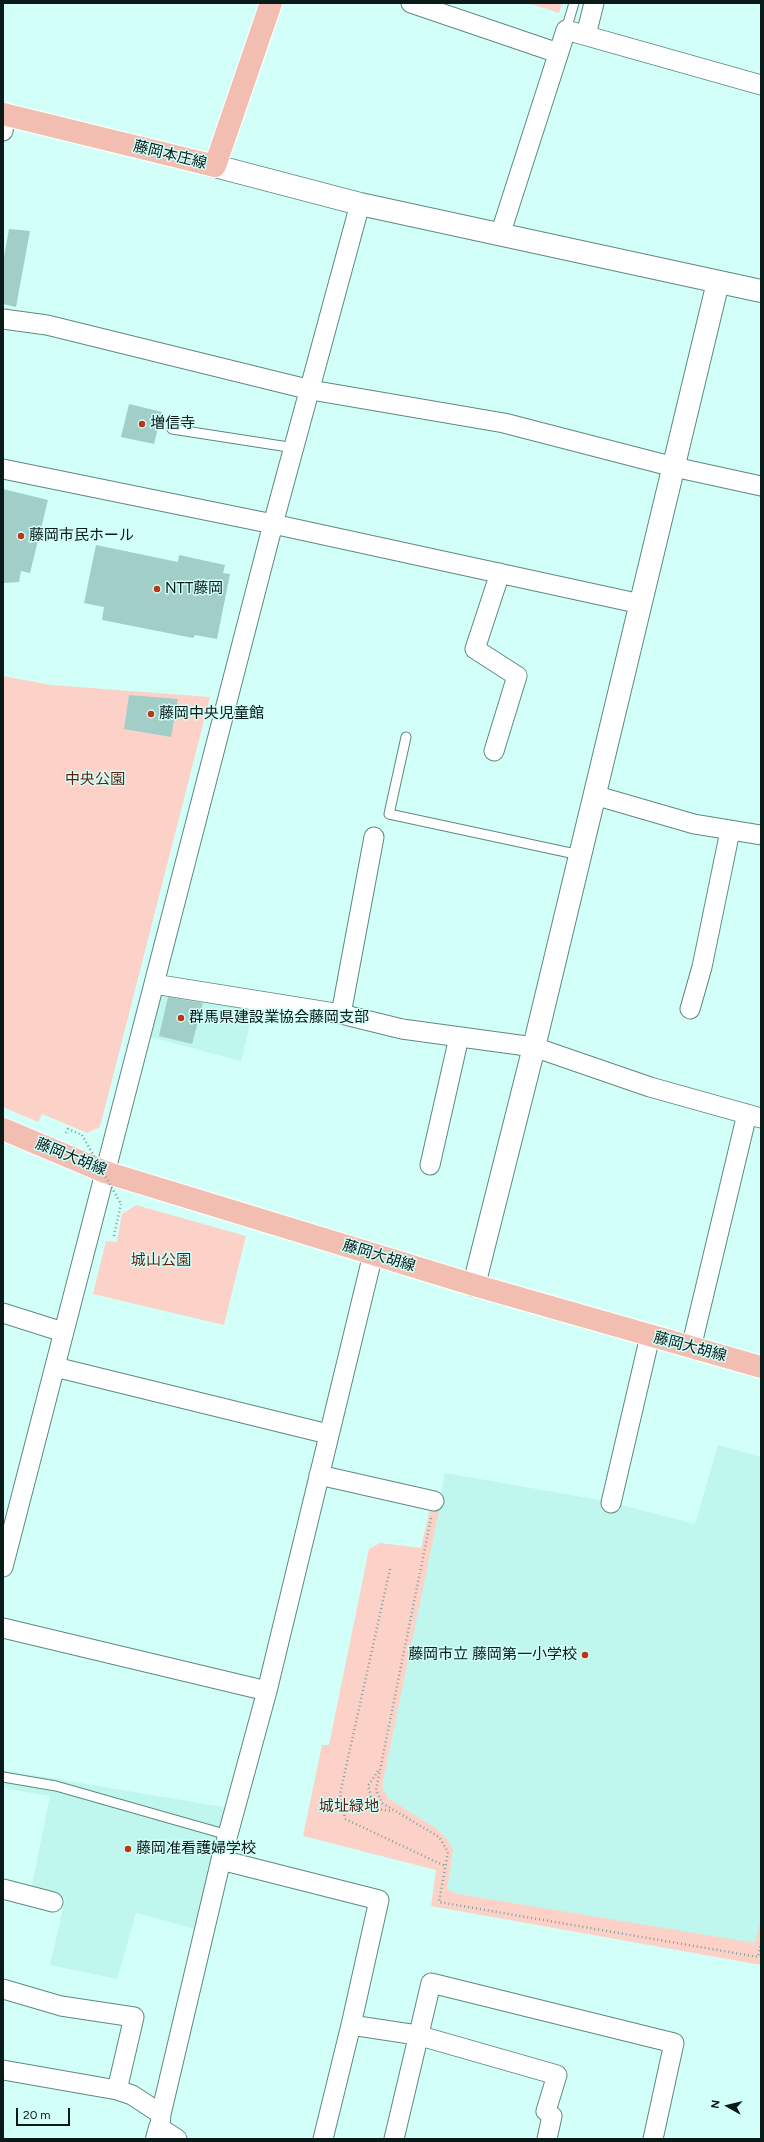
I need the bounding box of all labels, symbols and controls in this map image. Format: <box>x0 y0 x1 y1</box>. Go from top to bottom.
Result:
street label: 藤岡本庄線 <box>131 137 209 173</box>
place label: 増信寺 <box>150 415 195 433</box>
marker: 増信寺 <box>137 419 147 429</box>
place label: 藤岡市民ホール <box>29 527 134 545</box>
marker: 藤岡市民ホール <box>16 531 26 541</box>
place label: NTT藤岡 <box>165 580 223 598</box>
marker: NTT藤岡 <box>152 584 162 594</box>
place label: 藤岡中央児童館 <box>159 705 264 723</box>
marker: 藤岡中央児童館 <box>146 709 156 719</box>
park label: 中央公園 <box>65 771 125 789</box>
place label: 群馬県建設業協会藤岡支部 <box>189 1009 369 1027</box>
marker: 群馬県建設業協会藤岡支部 <box>176 1013 186 1023</box>
street label: 藤岡大胡線 <box>33 1135 109 1179</box>
street label: 藤岡大胡線 <box>341 1236 417 1276</box>
park label: 城山公園 <box>131 1252 191 1270</box>
street label: 藤岡大胡線 <box>651 1329 729 1365</box>
place label: 藤岡市立 藤岡第一小学校 <box>408 1646 577 1664</box>
marker: 藤岡市立 藤岡第一小学校 <box>580 1650 590 1660</box>
park label: 城址緑地 <box>319 1798 379 1816</box>
place label: 藤岡准看護婦学校 <box>136 1840 256 1858</box>
marker: 藤岡准看護婦学校 <box>123 1844 133 1854</box>
north arrow <box>708 2086 748 2126</box>
text: N <box>709 2099 723 2109</box>
scale bar <box>18 2100 72 2126</box>
text: 20 m <box>23 2108 51 2122</box>

